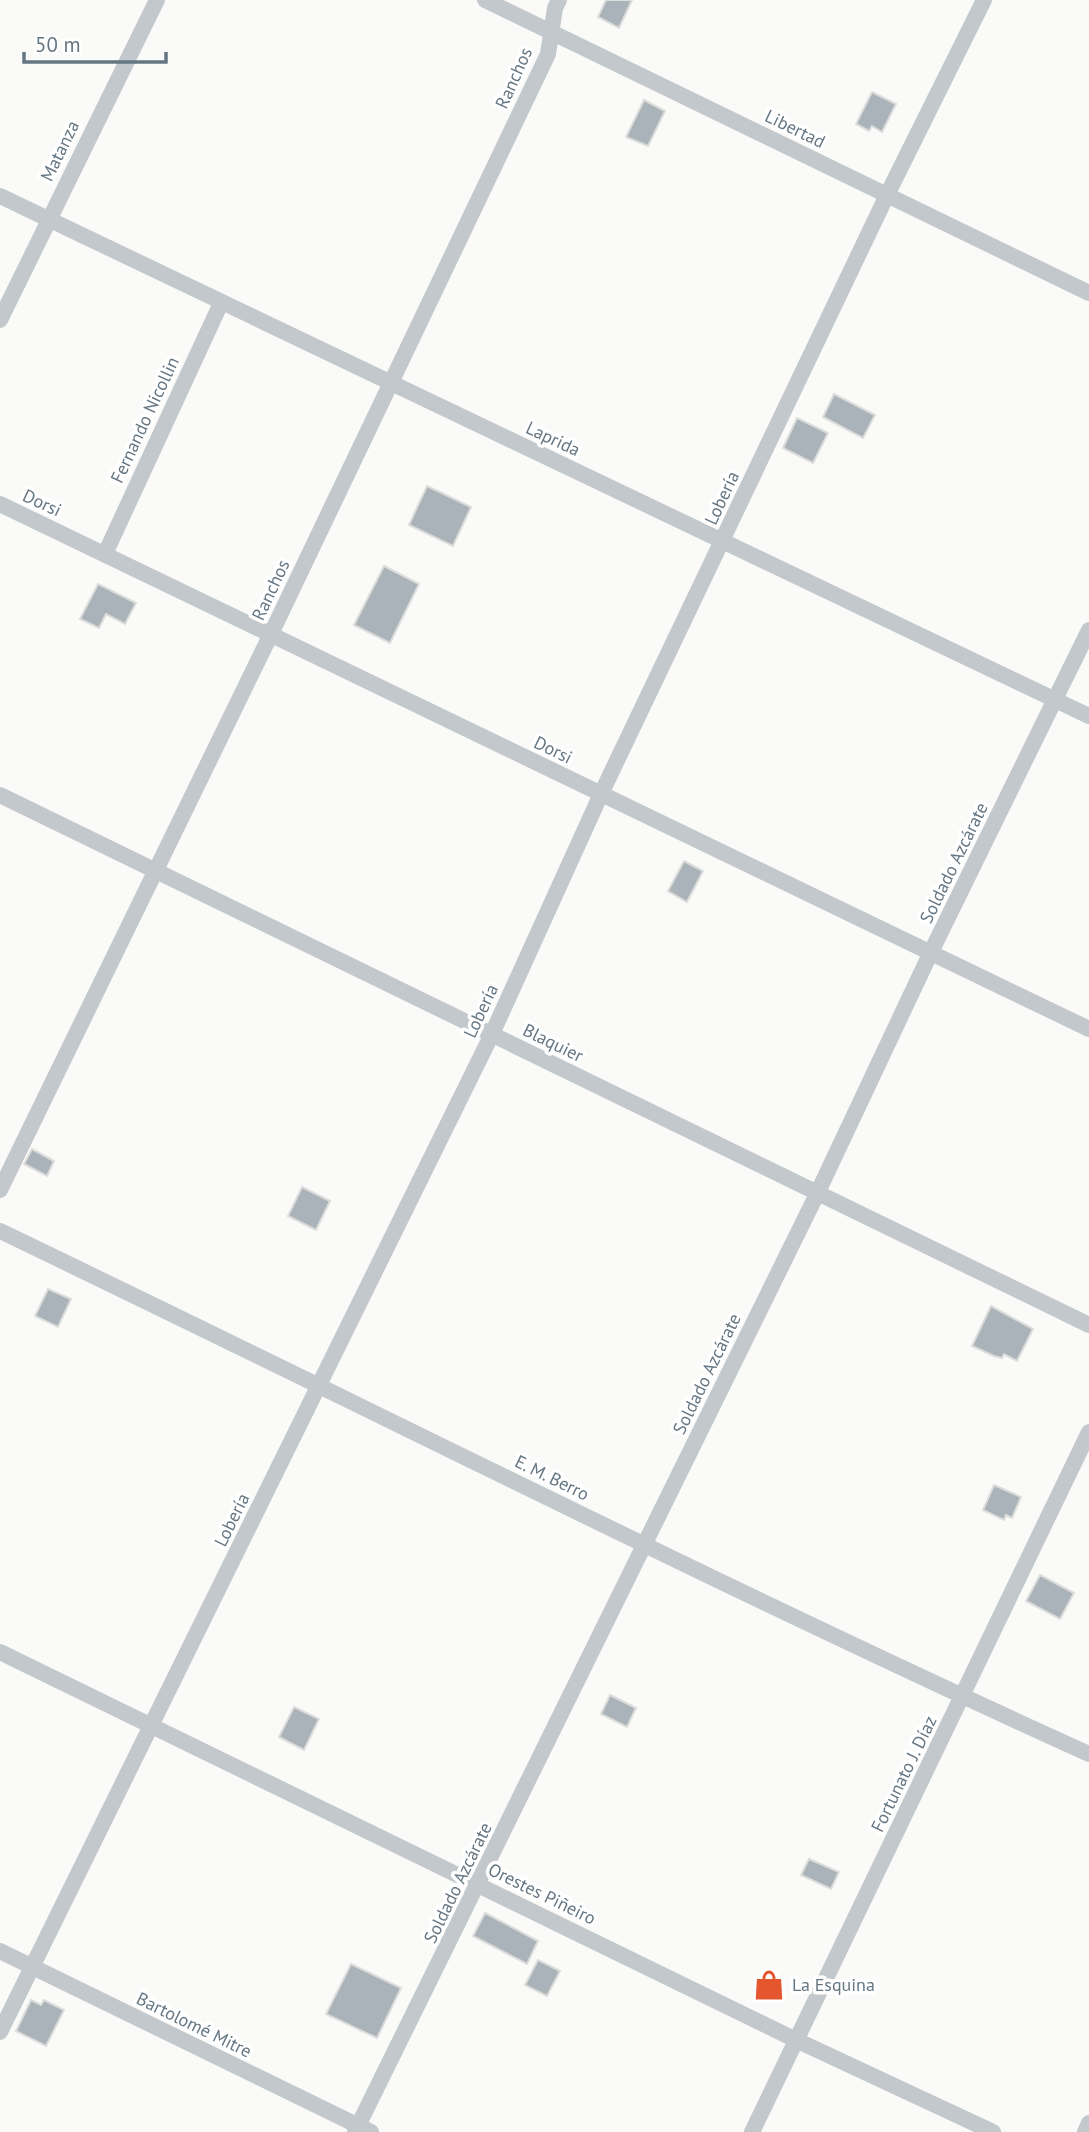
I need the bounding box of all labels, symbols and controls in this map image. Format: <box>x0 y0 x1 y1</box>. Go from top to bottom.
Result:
scale bar <box>24 21 166 65</box>
text: 50 m <box>35 31 81 58</box>
street label: Ranchos <box>490 44 537 112</box>
street label: Libertad <box>761 104 829 153</box>
street label: Matanza <box>35 117 84 185</box>
street label: Fernando Nicollin <box>105 353 184 487</box>
street label: Laprida <box>522 416 584 461</box>
street label: Lobería <box>699 467 744 528</box>
street label: Dorsi <box>19 484 65 521</box>
street label: Ranchos <box>246 556 295 624</box>
street label: Dorsi <box>530 730 576 769</box>
street label: Soldado Azcárate <box>914 799 993 927</box>
street label: Lobería <box>458 980 503 1041</box>
street label: Blaquier <box>519 1018 587 1067</box>
street label: Soldado Azcárate <box>667 1310 746 1438</box>
street label: E. M. Berro <box>511 1450 593 1505</box>
street label: Lobería <box>209 1489 254 1550</box>
street label: Fortunato J. Díaz <box>865 1712 942 1836</box>
street label: Soldado Azcárate <box>418 1819 497 1947</box>
street label: Orestes Piñeiro <box>485 1858 600 1930</box>
shop icon: La Esquina <box>752 1968 786 2002</box>
place label: La Esquina <box>792 1973 875 1996</box>
street label: Bartolomé Mitre <box>133 1987 256 2062</box>

